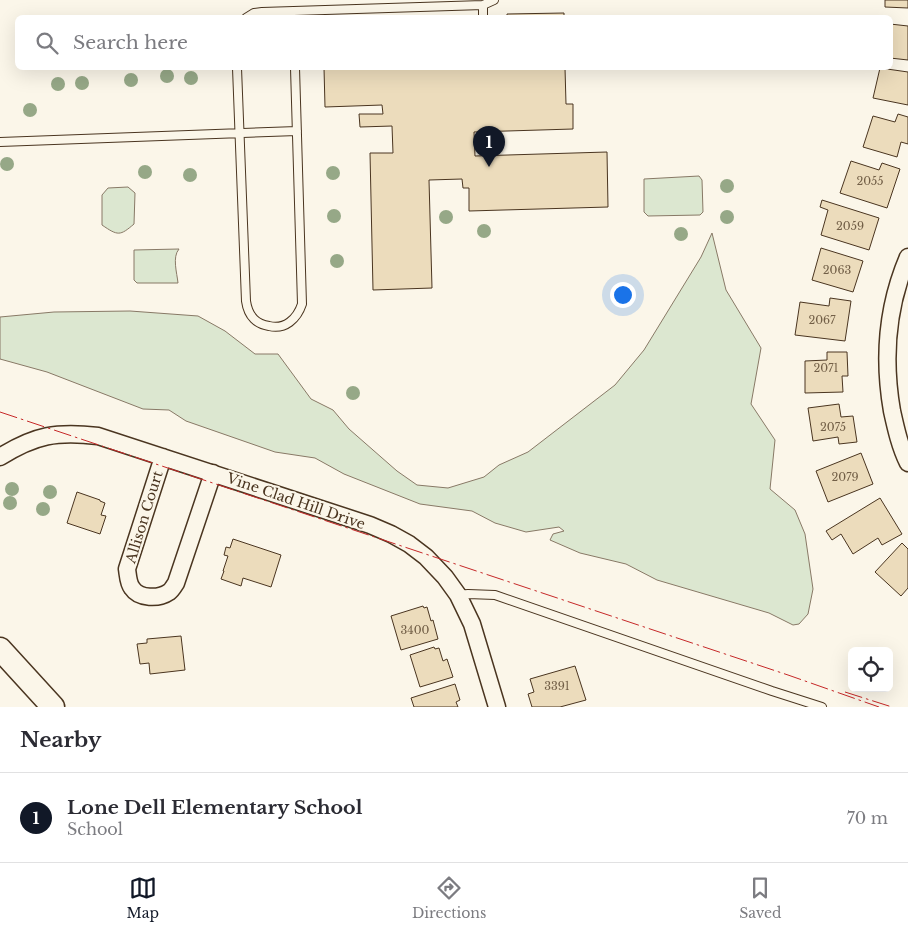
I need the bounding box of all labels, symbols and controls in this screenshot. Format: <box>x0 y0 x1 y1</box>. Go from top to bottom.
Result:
search box <box>15 15 893 70</box>
icon: search <box>33 29 61 57</box>
text: Search here <box>73 31 188 54</box>
pin: 1 <box>473 126 505 167</box>
house number: 2055 <box>856 174 884 188</box>
house number: 2059 <box>836 219 864 233</box>
house number: 2063 <box>823 263 851 277</box>
your location <box>610 282 636 308</box>
house number: 2067 <box>808 313 836 327</box>
house number: 2071 <box>813 361 839 375</box>
house number: 2075 <box>820 420 846 434</box>
street label: Allison Court <box>121 468 167 566</box>
street label: Vine Clad Hill Drive <box>223 469 368 533</box>
house number: 2079 <box>831 470 859 484</box>
house number: 3400 <box>401 623 430 637</box>
map controls <box>848 647 893 692</box>
button: locate <box>848 647 893 692</box>
house number: 3391 <box>544 679 570 693</box>
text: Nearby <box>20 727 101 753</box>
text: Lone Dell Elementary School <box>67 796 362 819</box>
text: 1 <box>33 808 39 828</box>
text: 70 m <box>847 808 888 828</box>
text: School <box>67 819 123 839</box>
tab: Map <box>126 874 159 922</box>
tab: Directions <box>412 874 486 922</box>
tab: Saved <box>739 874 782 922</box>

